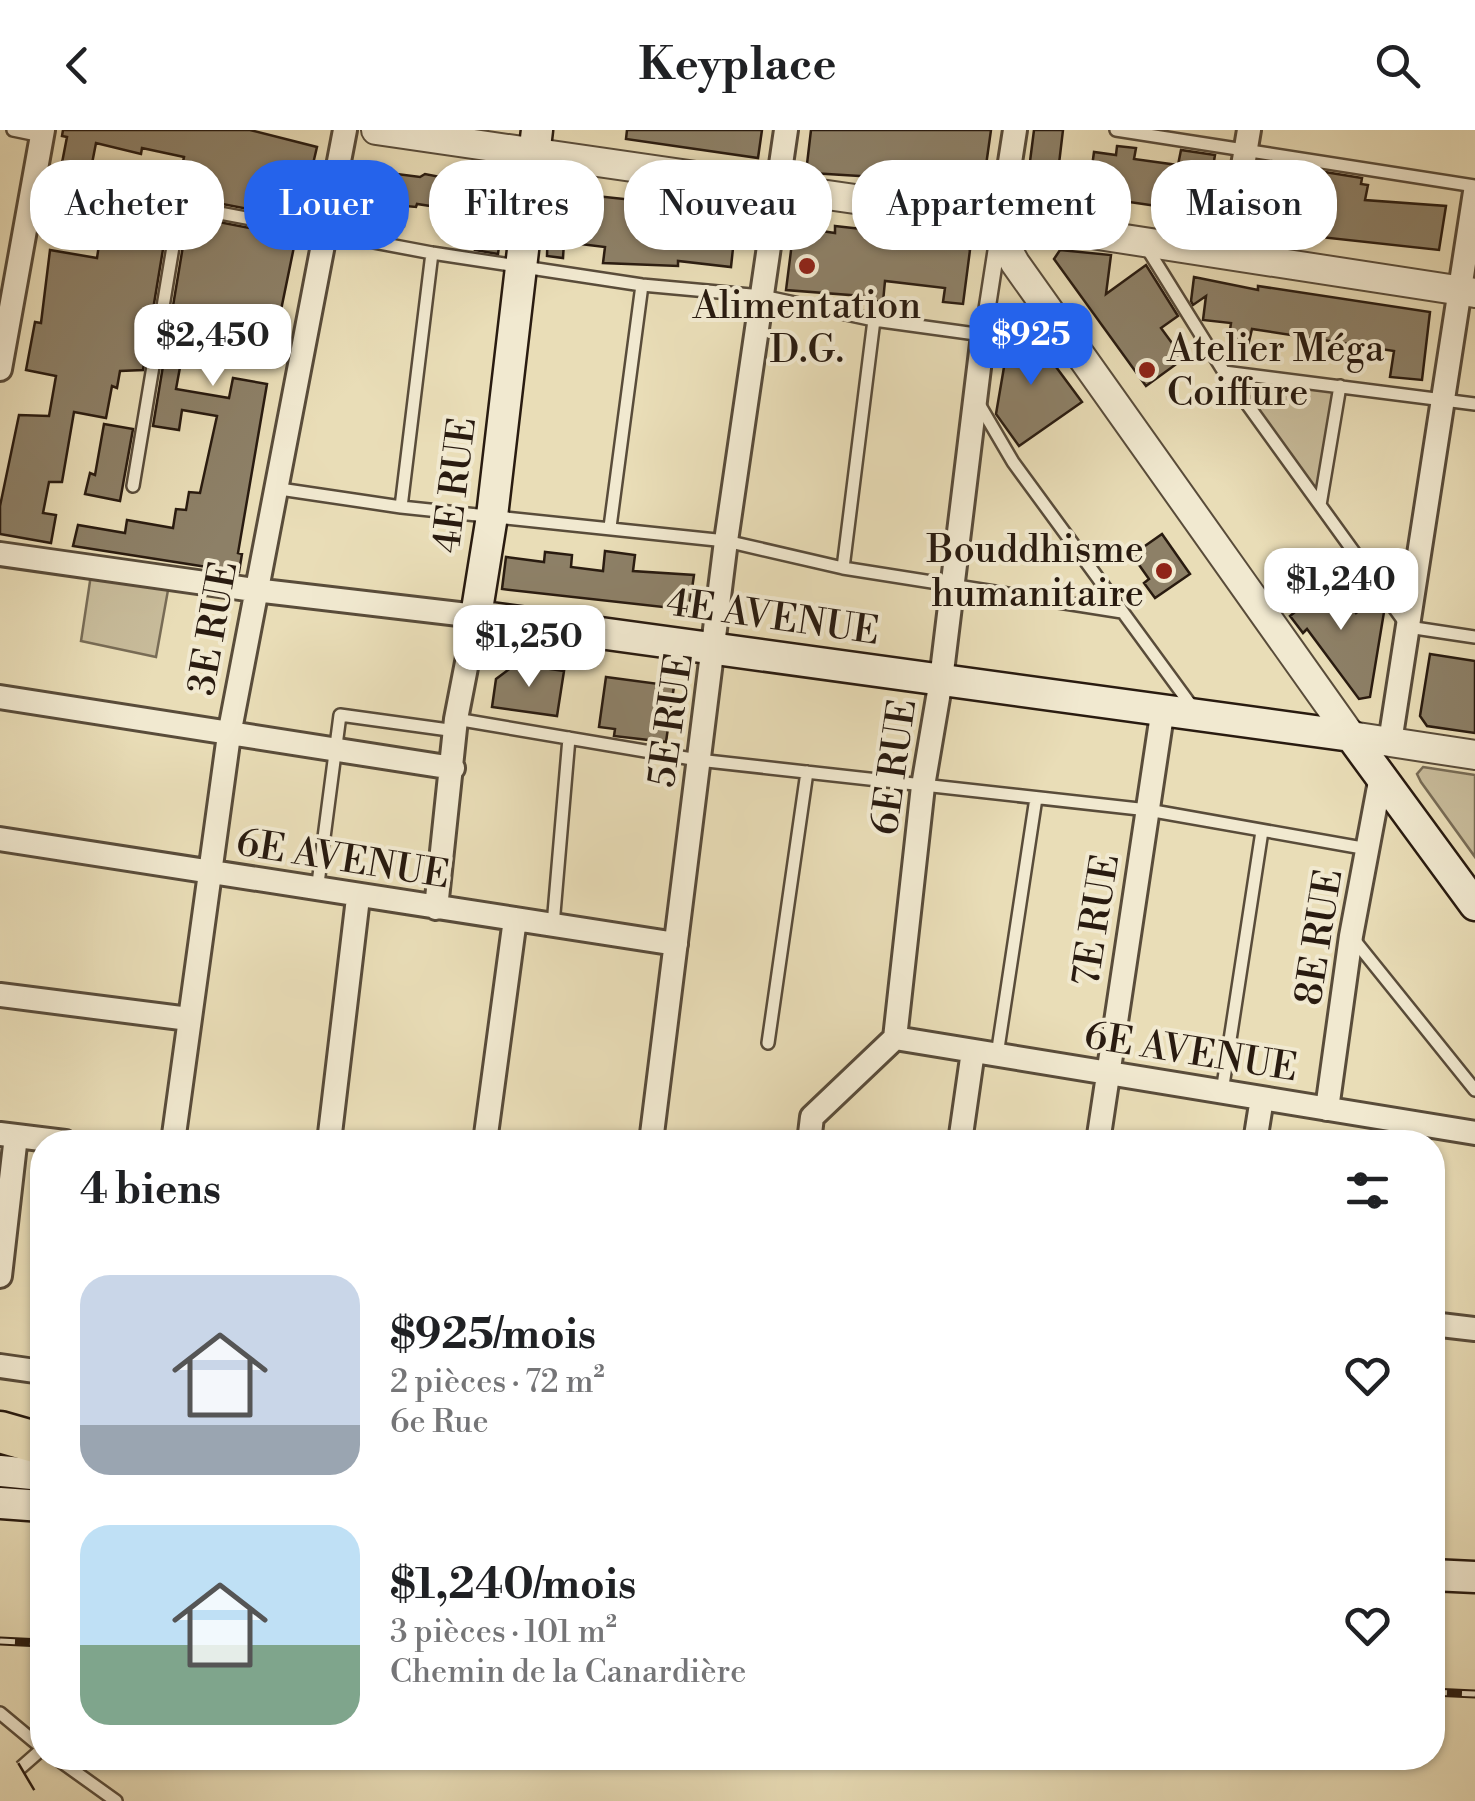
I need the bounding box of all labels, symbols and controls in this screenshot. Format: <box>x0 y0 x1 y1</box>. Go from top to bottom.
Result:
text: Keyplace <box>639 37 836 94</box>
icon: back <box>50 38 105 93</box>
icon: search <box>1370 38 1425 93</box>
chip: Acheter <box>30 160 224 250</box>
chip: Louer <box>244 160 409 250</box>
chip: Filtres <box>429 160 604 250</box>
chip: Nouveau <box>624 160 832 250</box>
chip: Appartement <box>852 160 1131 250</box>
chip: Maison <box>1151 160 1337 250</box>
marker: Alimentation D.G. <box>796 255 818 277</box>
place label: Alimentation D.G. <box>692 283 921 374</box>
pin: $925 <box>972 303 1090 388</box>
pin: $2,450 <box>132 304 294 389</box>
text: $925 <box>991 315 1071 355</box>
text: $2,450 <box>156 316 270 356</box>
place label: Atelier Méga Coiffure <box>1166 326 1385 417</box>
marker: Atelier Méga Coiffure <box>1136 359 1158 381</box>
street label: 4E RUE <box>424 415 487 556</box>
place label: Bouddhisme humanitaire <box>926 527 1144 618</box>
pin: $1,240 <box>1260 548 1422 633</box>
street label: 3E RUE <box>179 558 248 699</box>
marker: Bouddhisme humanitaire <box>1153 560 1175 582</box>
text: $1,240 <box>1286 560 1396 600</box>
street label: 4E AVENUE <box>663 579 882 656</box>
pin: $1,250 <box>448 605 610 690</box>
text: $1,250 <box>475 617 583 657</box>
street label: 5E RUE <box>639 650 704 790</box>
street label: 6E RUE <box>862 696 927 838</box>
street label: 6E AVENUE <box>233 819 453 899</box>
street label: 7E RUE <box>1063 851 1130 990</box>
street label: 8E RUE <box>1286 866 1353 1009</box>
street label: 6E AVENUE <box>1081 1012 1301 1092</box>
icon: filters <box>1340 1163 1395 1218</box>
text: 4 biens <box>80 1164 221 1217</box>
text: $925/mois <box>390 1309 596 1362</box>
icon: home <box>160 1315 280 1435</box>
icon: heart <box>1340 1348 1395 1403</box>
text: 2 pièces · 72 m² <box>390 1362 605 1402</box>
text: 6e Rue <box>390 1402 489 1442</box>
text: $1,240/mois <box>390 1559 636 1612</box>
icon: home <box>160 1565 280 1685</box>
icon: heart <box>1340 1598 1395 1653</box>
text: 3 pièces · 101 m² <box>390 1612 617 1652</box>
text: Chemin de la Canardière <box>390 1652 746 1692</box>

